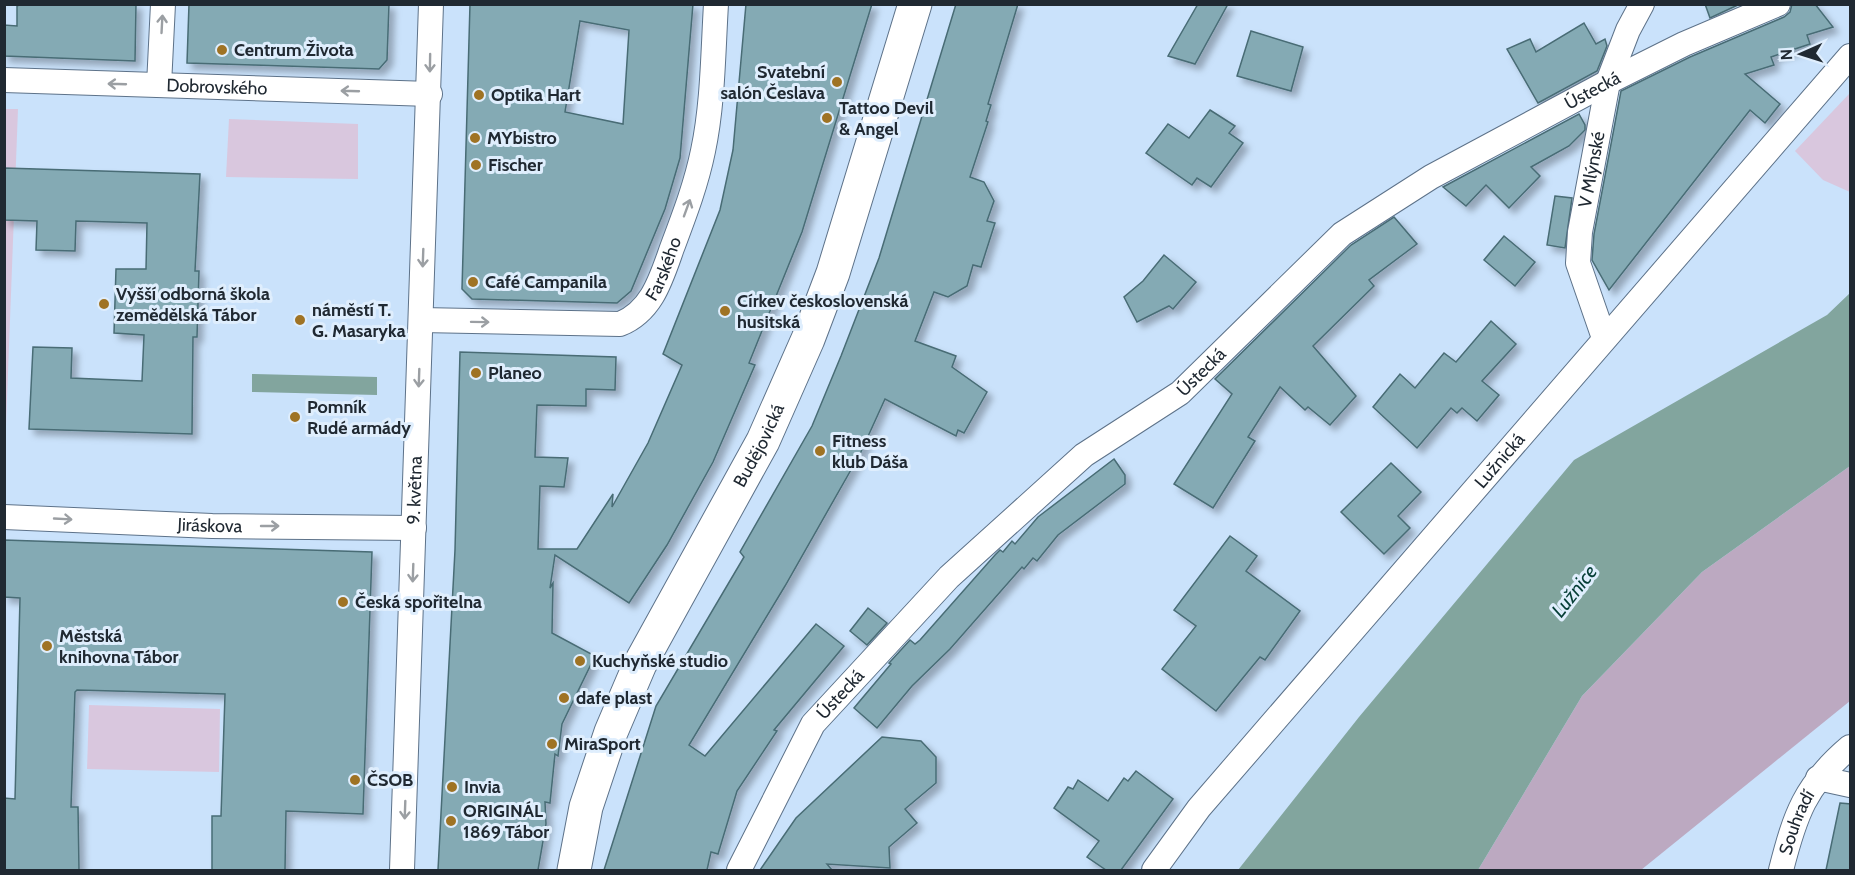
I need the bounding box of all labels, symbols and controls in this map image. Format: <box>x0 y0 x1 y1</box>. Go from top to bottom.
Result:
one-way arrow <box>156 14 167 34</box>
north arrow <box>1771 24 1831 84</box>
place label: Centrum Života <box>234 39 354 61</box>
marker: Centrum Života <box>215 43 229 57</box>
text: N <box>1777 49 1796 61</box>
one-way arrow <box>424 52 436 72</box>
place label: Svatební salón Česlava <box>721 61 825 104</box>
street label: Ústecká <box>1561 66 1624 114</box>
street label: Dobrovského <box>166 74 268 100</box>
marker: Svatební salón Česlava <box>830 75 844 89</box>
one-way arrow <box>108 78 127 89</box>
place label: Optika Hart <box>491 84 581 106</box>
one-way arrow <box>341 86 361 97</box>
marker: Optika Hart <box>472 88 486 102</box>
place label: Tattoo Devil & Angel <box>839 97 934 140</box>
marker: Tattoo Devil & Angel <box>820 111 834 125</box>
place label: MYbistro <box>487 127 557 149</box>
street label: V Mlýnské <box>1574 130 1610 209</box>
marker: MYbistro <box>468 131 482 145</box>
place label: Fischer <box>488 154 543 176</box>
marker: Fischer <box>469 158 483 172</box>
one-way arrow <box>682 199 693 218</box>
street label: Farského <box>641 234 686 305</box>
one-way arrow <box>418 247 429 267</box>
place label: Café Campanila <box>485 271 607 293</box>
marker: Café Campanila <box>466 275 480 289</box>
place label: Vyšší odborná škola zemědělská Tábor <box>116 283 270 326</box>
place label: Církev československá husitská <box>737 290 908 333</box>
marker: Vyšší odborná škola zemědělská Tábor <box>97 297 111 311</box>
place label: náměstí T. G. Masaryka <box>312 299 406 342</box>
marker: Církev československá husitská <box>718 304 732 318</box>
marker: náměstí T. G. Masaryka <box>293 313 307 327</box>
one-way arrow <box>469 317 489 328</box>
street label: Ústecká <box>1172 343 1231 401</box>
place label: Planeo <box>488 362 542 384</box>
marker: Planeo <box>469 366 483 380</box>
one-way arrow <box>414 368 425 388</box>
place label: Pomník Rudé armády <box>307 396 411 439</box>
street label: Budějovická <box>729 400 789 491</box>
marker: Pomník Rudé armády <box>288 410 302 424</box>
street label: Lužnická <box>1470 428 1530 493</box>
place label: Fitness klub Dáša <box>832 430 908 473</box>
marker: Fitness klub Dáša <box>813 444 827 458</box>
street label: 9. května <box>403 455 427 525</box>
street label: Jiráskova <box>176 513 243 537</box>
one-way arrow <box>52 514 72 525</box>
one-way arrow <box>260 521 280 532</box>
water label: Lužnice <box>1546 560 1602 622</box>
one-way arrow <box>407 563 418 583</box>
place label: Česká spořitelna <box>355 591 482 613</box>
marker: Česká spořitelna <box>336 595 350 609</box>
place label: Městská knihovna Tábor <box>59 625 178 668</box>
marker: Městská knihovna Tábor <box>40 639 54 653</box>
place label: Kuchyňské studio <box>592 650 728 672</box>
marker: Kuchyňské studio <box>573 654 587 668</box>
street label: Ústecká <box>812 665 869 724</box>
place label: dafe plast <box>576 687 652 709</box>
marker: dafe plast <box>557 691 571 705</box>
place label: MiraSport <box>564 733 641 755</box>
marker: MiraSport <box>545 737 559 751</box>
place label: ČSOB <box>367 769 413 791</box>
marker: ČSOB <box>348 773 362 787</box>
place label: Invia <box>464 776 501 798</box>
marker: Invia <box>445 780 459 794</box>
street label: Souhradí <box>1774 786 1819 857</box>
one-way arrow <box>399 799 410 819</box>
place label: ORIGINÁL 1869 Tábor <box>463 800 549 843</box>
marker: ORIGINÁL 1869 Tábor <box>444 814 458 828</box>

